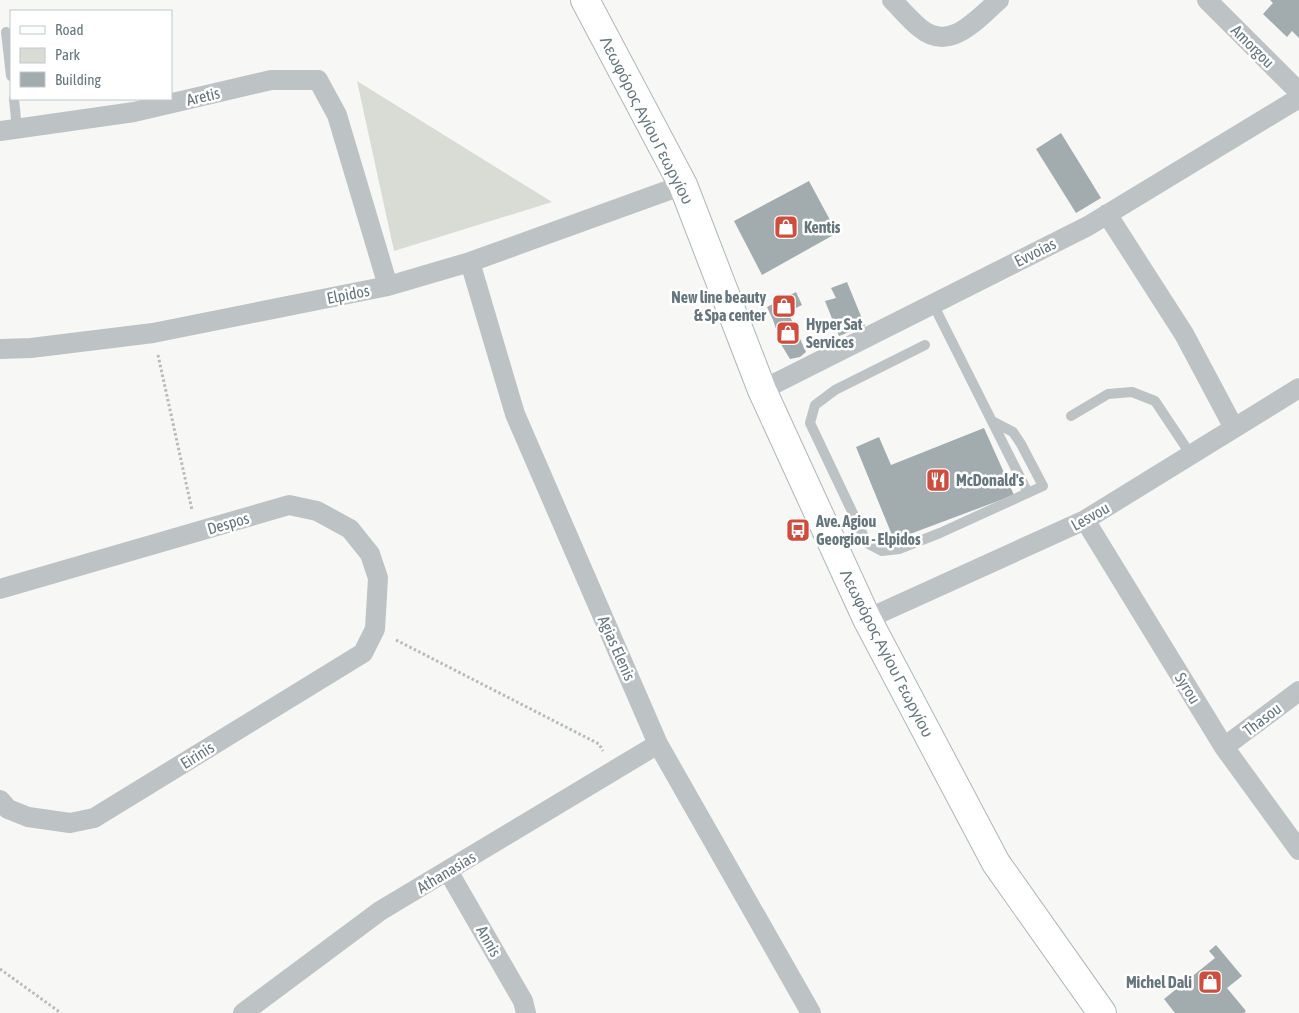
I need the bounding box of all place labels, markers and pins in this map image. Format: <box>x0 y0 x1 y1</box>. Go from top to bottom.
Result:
shop icon: Kentis <box>773 214 799 240</box>
place label: Kentis <box>804 218 841 236</box>
place label: New line beauty & Spa center <box>671 288 766 324</box>
shop icon: New line beauty & Spa center <box>771 293 797 319</box>
place label: Hyper Sat Services <box>806 315 863 351</box>
shop icon: Hyper Sat Services <box>775 320 801 346</box>
restaurant icon: McDonald's <box>925 467 951 493</box>
place label: McDonald's <box>956 471 1025 489</box>
place label: Ave. Agiou Georgiou - Elpidos <box>815 512 921 548</box>
bus stop icon: Ave. Agiou Georgiou - Elpidos <box>785 517 811 543</box>
shop icon: Michel Dali <box>1197 969 1223 995</box>
place label: Michel Dali <box>1126 973 1192 991</box>

